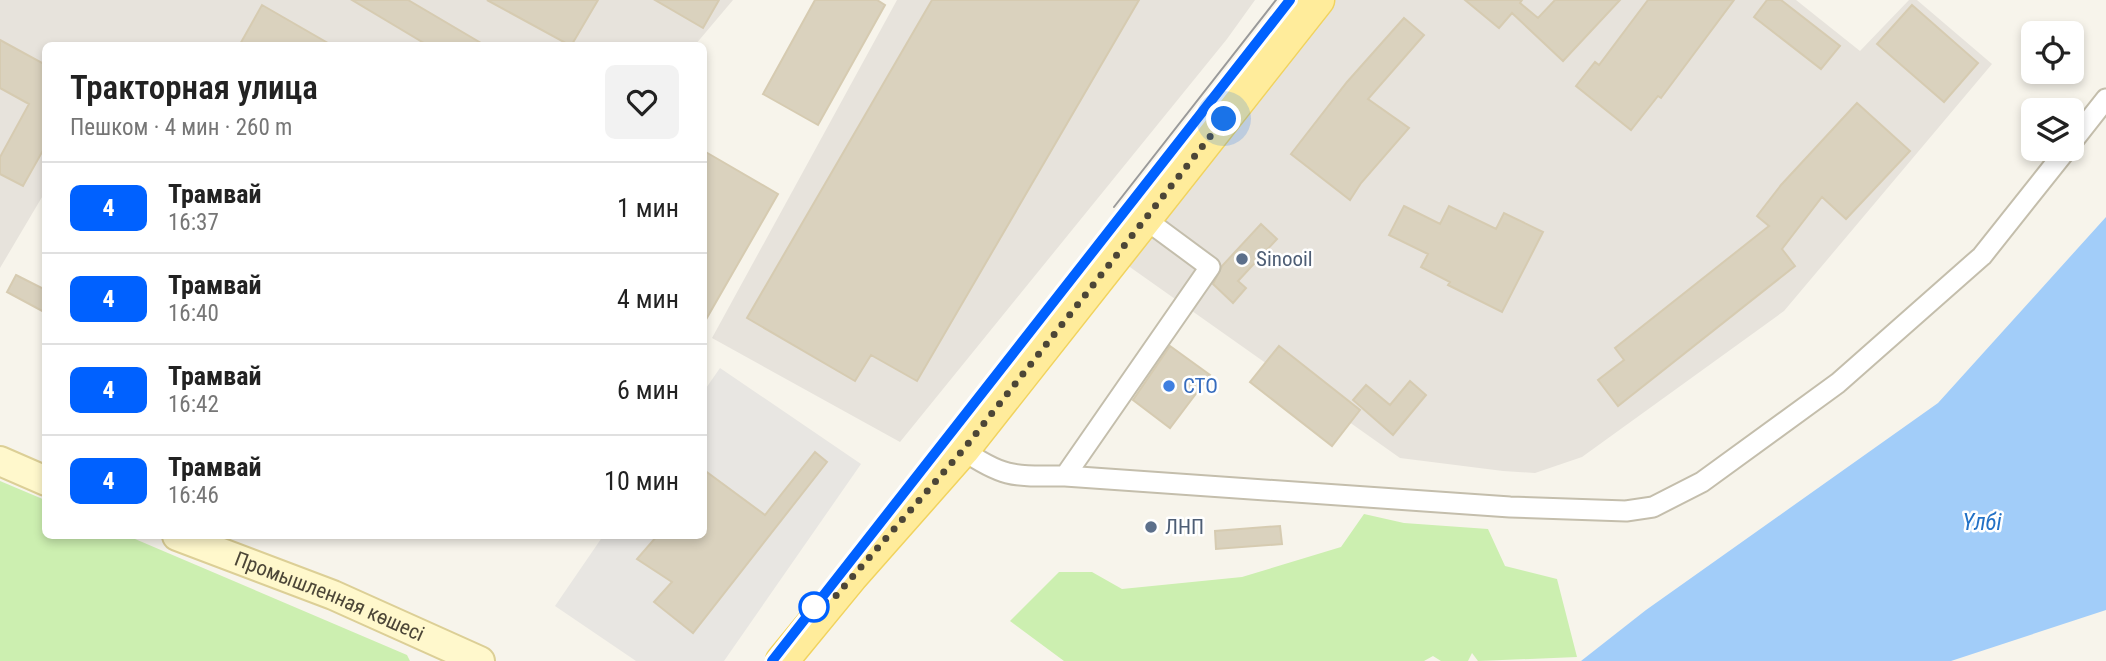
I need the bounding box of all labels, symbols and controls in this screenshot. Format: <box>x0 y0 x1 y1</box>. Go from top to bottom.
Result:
map controls <box>2021 21 2084 161</box>
button: locate <box>2021 21 2084 84</box>
button: heart <box>605 65 679 139</box>
text: Тракторная улица <box>70 68 318 107</box>
button: layers <box>2021 98 2084 161</box>
your location <box>1206 101 1241 136</box>
text: Пешком · 4 мин · 260 m <box>70 114 292 141</box>
text: Трамвай <box>168 179 262 209</box>
text: 1 мин <box>617 193 679 223</box>
text: 4 <box>102 194 115 222</box>
text: 16:37 <box>168 209 219 236</box>
place label: Sinooil <box>1256 247 1313 271</box>
marker: Sinooil <box>1234 251 1250 267</box>
text: Трамвай <box>168 270 262 300</box>
text: 4 мин <box>617 284 679 314</box>
text: 4 <box>102 285 115 313</box>
text: 16:40 <box>168 300 219 327</box>
text: Трамвай <box>168 361 262 391</box>
place label: СТО <box>1183 374 1218 398</box>
text: 6 мин <box>617 375 679 405</box>
text: 4 <box>102 376 115 404</box>
marker: СТО <box>1161 378 1177 394</box>
text: 16:42 <box>168 391 219 418</box>
text: Трамвай <box>168 452 262 482</box>
text: 10 мин <box>604 466 679 496</box>
text: 4 <box>102 467 115 495</box>
text: 16:46 <box>168 482 219 509</box>
water label: Үлбі <box>1962 509 2002 536</box>
place label: ЛНП <box>1165 515 1204 539</box>
marker: ЛНП <box>1143 519 1159 535</box>
street label: Промышленная көшесі <box>231 547 428 646</box>
unlabelled marker <box>799 592 829 622</box>

